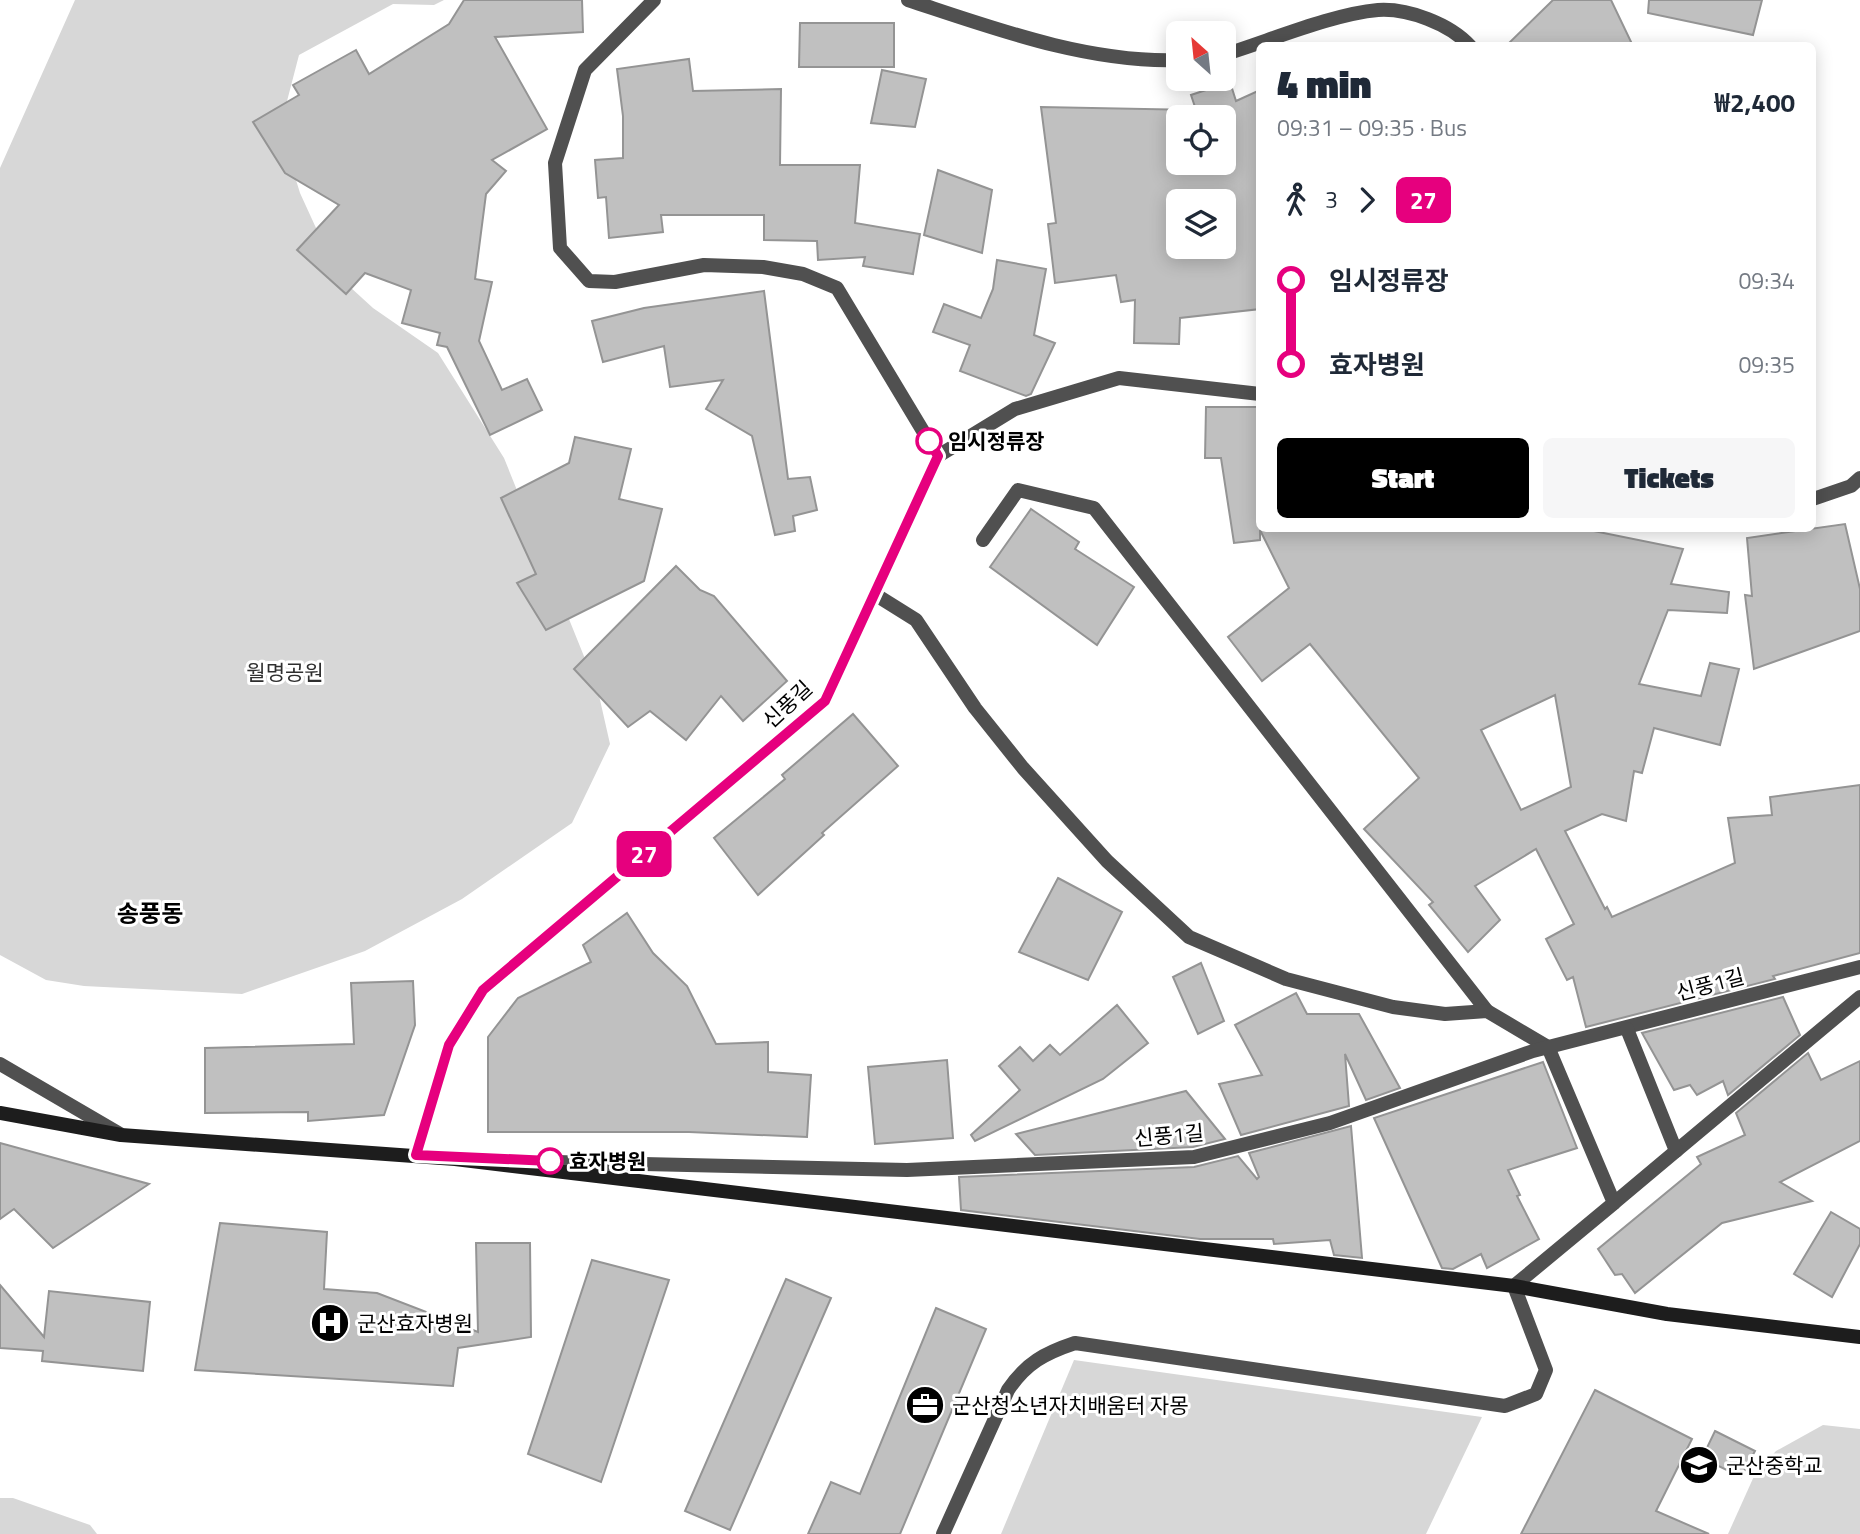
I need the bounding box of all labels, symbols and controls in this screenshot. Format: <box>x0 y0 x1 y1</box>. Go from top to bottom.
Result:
north arrow <box>1166 21 1236 91</box>
map controls <box>1166 21 1236 259</box>
text: 4 min <box>1277 55 1371 113</box>
text: ₩2,400 <box>1715 83 1795 122</box>
button: locate <box>1166 105 1236 175</box>
text: 09:31 – 09:35 · Bus <box>1277 110 1467 145</box>
icon: walk <box>1277 181 1315 219</box>
icon: forward <box>1348 181 1386 219</box>
text: 3 <box>1325 182 1338 217</box>
text: 27 <box>1410 182 1437 218</box>
button: layers <box>1166 189 1236 259</box>
text: 임시정류장 <box>1329 261 1449 300</box>
text: 09:34 <box>1738 263 1795 298</box>
text: 효자병원 <box>1329 345 1425 384</box>
text: 09:35 <box>1738 347 1795 382</box>
place label: 임시정류장 <box>948 425 1045 457</box>
marker: 임시정류장 <box>916 428 942 454</box>
button: Start <box>1277 438 1529 518</box>
button: Tickets <box>1543 438 1795 518</box>
park label: 월명공원 <box>246 656 324 688</box>
street label: 신풍길 <box>755 673 819 735</box>
line badge: 27 <box>612 831 676 877</box>
text: 27 <box>631 836 657 872</box>
district label: 송풍동 <box>117 895 183 931</box>
street label: 신풍1길 <box>1672 960 1748 1008</box>
street label: 신풍1길 <box>1133 1116 1205 1154</box>
place label: 효자병원 <box>569 1145 646 1177</box>
marker: 효자병원 <box>537 1148 563 1174</box>
hospital icon: 군산효자병원 <box>309 1302 351 1344</box>
place label: 군산효자병원 <box>357 1307 473 1339</box>
office icon: 군산청소년자치배움터 자몽 <box>904 1384 946 1426</box>
place label: 군산청소년자치배움터 자몽 <box>952 1389 1188 1421</box>
school or university icon: 군산중학교 <box>1678 1444 1720 1486</box>
place label: 군산중학교 <box>1726 1449 1823 1481</box>

